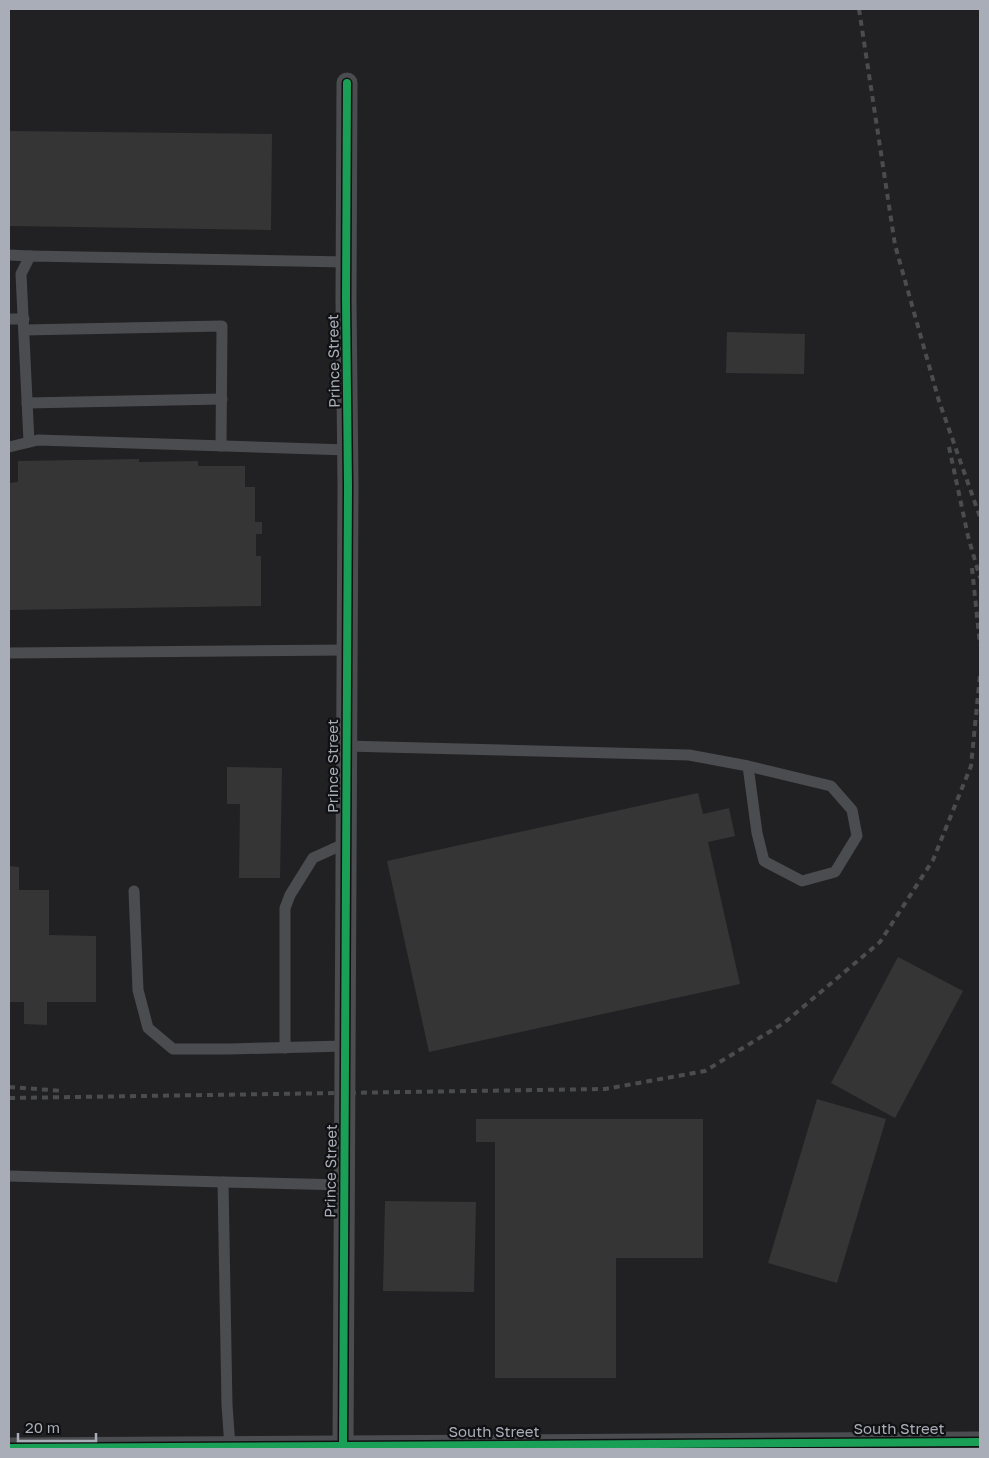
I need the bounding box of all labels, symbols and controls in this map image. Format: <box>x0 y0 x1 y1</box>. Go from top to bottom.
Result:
street label: Prince Street <box>323 314 343 408</box>
street label: Prince Street <box>323 719 341 813</box>
street label: Prince Street <box>320 1124 340 1218</box>
scale bar <box>18 1410 95 1442</box>
text: 20 m <box>25 1418 60 1436</box>
street label: South Street <box>853 1419 945 1437</box>
street label: South Street <box>448 1422 540 1440</box>

